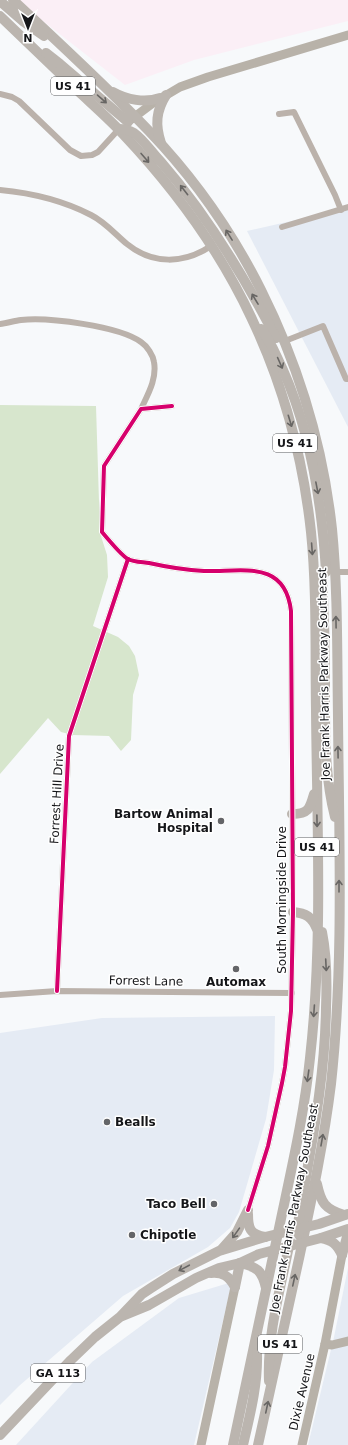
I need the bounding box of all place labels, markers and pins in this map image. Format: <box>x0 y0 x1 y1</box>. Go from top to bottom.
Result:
place label: Bartow Animal Hospital <box>114 807 213 835</box>
marker: Bartow Animal Hospital <box>216 816 226 826</box>
marker: Automax <box>231 964 241 974</box>
place label: Automax <box>206 975 266 989</box>
place label: Bealls <box>115 1115 156 1129</box>
marker: Bealls <box>102 1117 112 1127</box>
place label: Taco Bell <box>146 1197 206 1211</box>
marker: Taco Bell <box>209 1199 219 1209</box>
place label: Chipotle <box>140 1228 196 1242</box>
marker: Chipotle <box>127 1230 137 1240</box>

